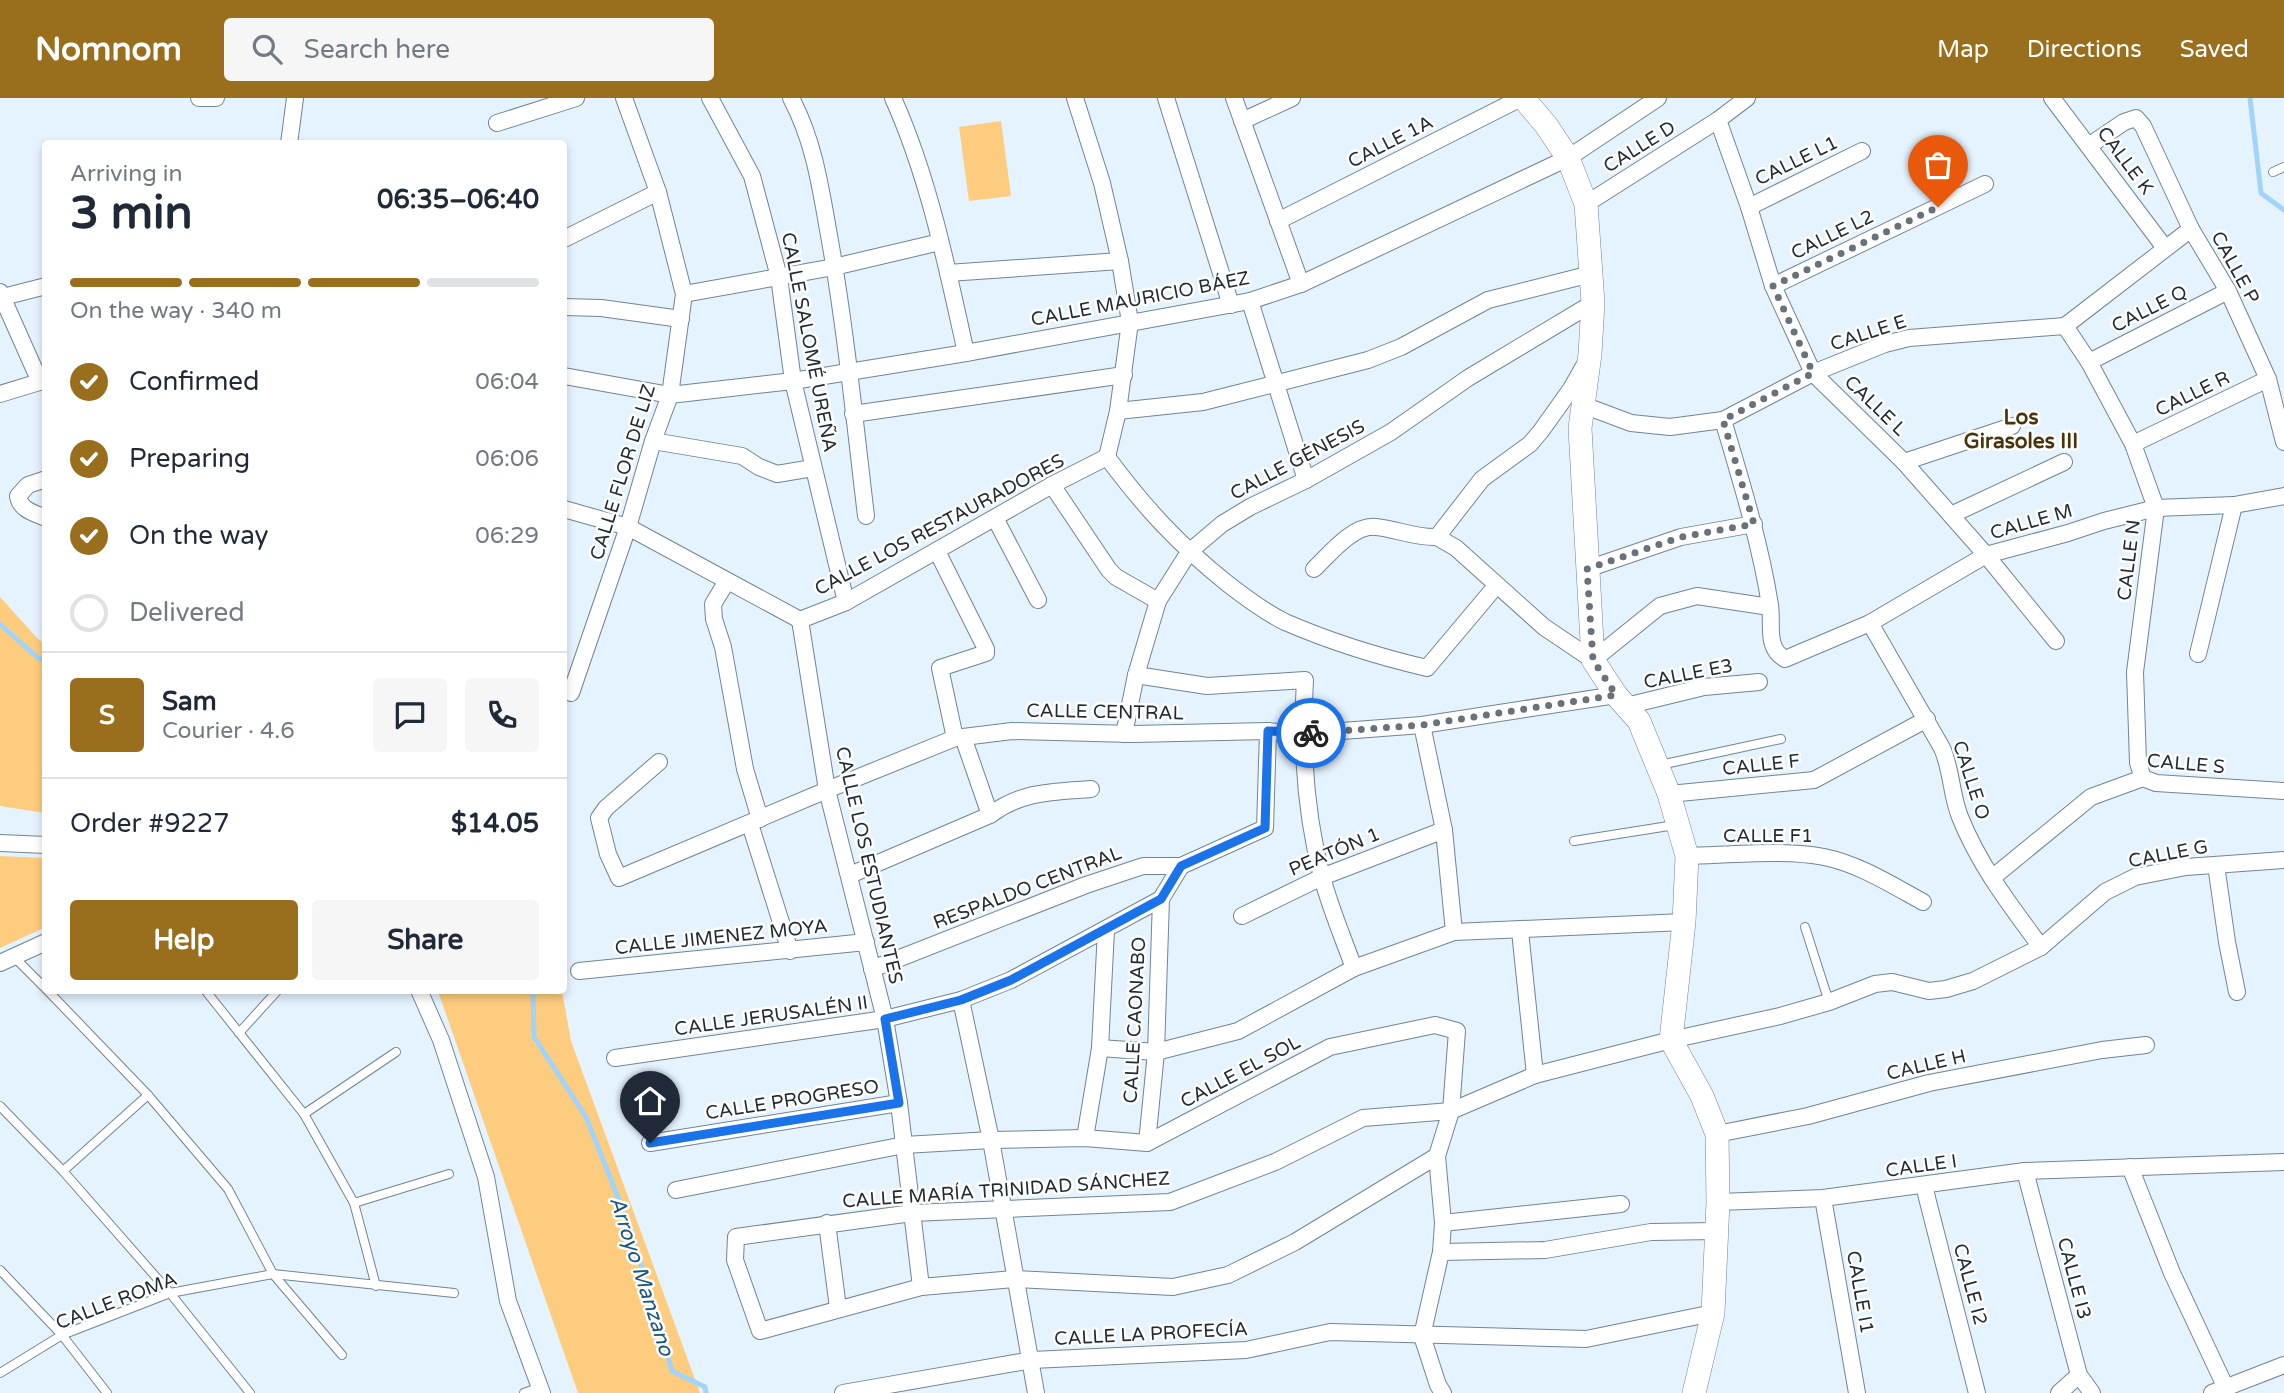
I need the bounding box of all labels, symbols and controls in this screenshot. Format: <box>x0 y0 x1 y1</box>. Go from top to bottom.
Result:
search box <box>224 18 714 81</box>
text: Nomnom <box>35 30 182 69</box>
icon: search <box>248 30 286 68</box>
text: Search here <box>304 34 450 65</box>
text: Map <box>1937 35 1989 64</box>
text: Directions <box>2027 35 2142 64</box>
text: Saved <box>2180 35 2249 64</box>
street label: CALLE 1A <box>1344 111 1437 173</box>
street label: CALLE D <box>1600 116 1680 178</box>
street label: CALLE K <box>2093 122 2158 199</box>
street label: CALLE L1 <box>1752 131 1841 190</box>
pin <box>1908 135 1968 207</box>
icon: bag <box>1919 146 1957 184</box>
text: Arriving in <box>70 160 183 188</box>
text: 06:35–06:40 <box>377 184 539 215</box>
text: 3 min <box>70 186 193 241</box>
street label: CALLE L2 <box>1788 205 1877 264</box>
street label: CALLE P <box>2206 228 2264 308</box>
street label: CALLE SALOMÉ UREÑA <box>777 230 842 454</box>
street label: CALLE MAURICIO BÁEZ <box>1029 266 1251 331</box>
street label: CALLE Q <box>2108 281 2191 337</box>
text: On the way · 340 m <box>70 297 282 325</box>
street label: CALLE E <box>1828 310 1909 356</box>
icon: check <box>70 363 108 401</box>
text: Confirmed <box>129 366 259 397</box>
street label: CALLE R <box>2152 367 2233 421</box>
text: 06:04 <box>475 368 539 396</box>
street label: CALLE L <box>1840 371 1911 441</box>
street label: CALLE FLOR DE LIZ <box>586 382 660 563</box>
district label: Los Girasoles III <box>1964 405 2078 454</box>
street label: CALLE GÉNESIS <box>1227 415 1368 505</box>
icon: check <box>70 440 108 478</box>
text: Preparing <box>129 443 250 474</box>
text: 06:06 <box>475 445 539 473</box>
street label: CALLE LOS RESTAURADORES <box>811 450 1068 600</box>
street label: CALLE M <box>1988 500 2075 544</box>
icon: check <box>70 517 108 555</box>
street label: CALLE N <box>2113 518 2145 602</box>
text: On the way <box>129 520 269 551</box>
text: 06:29 <box>475 522 539 550</box>
text: Delivered <box>129 597 245 628</box>
street label: CALLE E3 <box>1642 655 1735 693</box>
button: chat <box>373 678 447 752</box>
button: phone <box>465 678 539 752</box>
text: Sam <box>162 686 217 717</box>
courier <box>1276 698 1346 768</box>
text: S <box>99 700 115 731</box>
street label: CALLE CENTRAL <box>1026 700 1184 724</box>
icon: bike <box>1292 714 1330 752</box>
text: Courier · 4.6 <box>162 717 295 745</box>
street label: CALLE O <box>1948 738 1994 823</box>
street label: CALLE LOS ESTUDIANTES <box>831 744 907 986</box>
street label: CALLE F <box>1721 750 1801 780</box>
street label: CALLE S <box>2146 750 2226 778</box>
text: Order #9227 <box>70 808 230 839</box>
text: $14.05 <box>451 808 539 839</box>
street label: PEATÓN 1 <box>1285 822 1383 881</box>
street label: CALLE F1 <box>1723 825 1813 847</box>
street label: CALLE G <box>2126 835 2210 872</box>
street label: RESPALDO CENTRAL <box>930 842 1125 934</box>
button: Help <box>70 900 298 980</box>
button: Share <box>312 900 539 980</box>
street label: CALLE JIMENEZ MOYA <box>614 915 829 959</box>
street label: CALLE CAONABO <box>1120 936 1150 1104</box>
street label: CALLE JERUSALÉN II <box>673 992 869 1040</box>
street label: CALLE EL SOL <box>1177 1031 1304 1113</box>
street label: CALLE H <box>1884 1045 1968 1085</box>
pin <box>620 1071 680 1143</box>
street label: CALLE PROGRESO <box>704 1075 880 1125</box>
icon: home <box>631 1082 669 1120</box>
street label: CALLE I <box>1884 1150 1958 1182</box>
street label: CALLE MARÍA TRINIDAD SÁNCHEZ <box>841 1167 1171 1212</box>
water label: Arroyo Manzano <box>604 1193 679 1360</box>
street label: CALLE I3 <box>2053 1235 2095 1322</box>
street label: CALLE I2 <box>1949 1241 1991 1328</box>
street label: CALLE I1 <box>1842 1249 1878 1335</box>
street label: CALLE ROMA <box>53 1268 180 1334</box>
street label: CALLE LA PROFECÍA <box>1054 1317 1249 1350</box>

